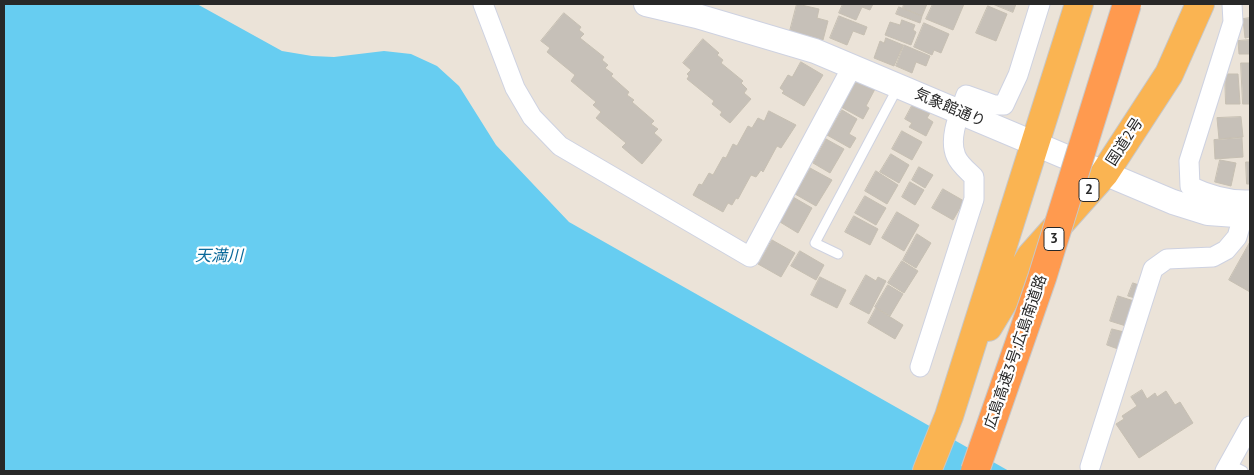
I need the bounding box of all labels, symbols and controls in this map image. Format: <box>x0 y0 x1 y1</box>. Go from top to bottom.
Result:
street label: 気象館通り <box>912 85 988 131</box>
street label: 国道2号 <box>1103 115 1147 169</box>
road number: 2 <box>1079 178 1099 202</box>
road number: 3 <box>1044 228 1064 250</box>
water label: 天満川 <box>195 246 243 266</box>
street label: 広島高速3号;広島南道路 <box>981 272 1051 432</box>

